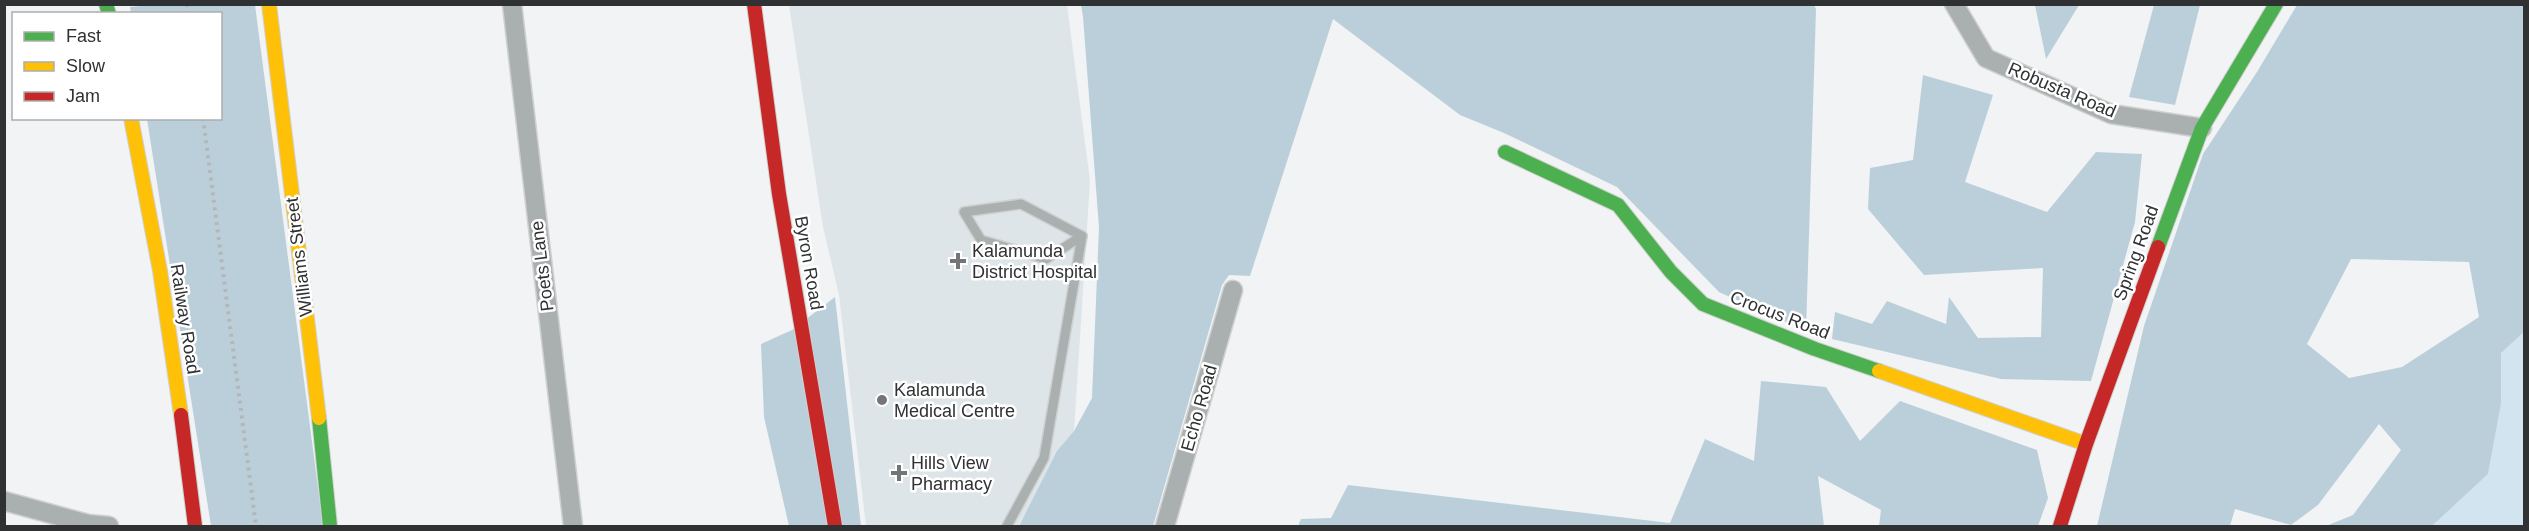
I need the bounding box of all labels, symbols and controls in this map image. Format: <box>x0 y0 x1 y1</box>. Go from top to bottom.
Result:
legend <box>12 12 222 120</box>
text: Fast <box>66 26 101 46</box>
text: Slow <box>66 56 106 76</box>
street label: Robusta Road <box>2005 58 2119 122</box>
text: Jam <box>66 86 100 106</box>
street label: Williams Street <box>282 196 316 318</box>
street label: Spring Road <box>2109 203 2163 303</box>
street label: Byron Road <box>791 214 827 312</box>
street label: Poets Lane <box>527 220 557 312</box>
place label: Kalamunda District Hospital <box>972 241 1097 282</box>
marker: Kalamunda District Hospital <box>949 252 967 270</box>
street label: Railway Road <box>166 263 204 375</box>
street label: Crocus Road <box>1727 287 1833 343</box>
street label: Echo Road <box>1177 362 1221 454</box>
place label: Kalamunda Medical Centre <box>894 380 1015 421</box>
marker: Kalamunda Medical Centre <box>875 393 889 407</box>
place label: Hills View Pharmacy <box>911 453 992 494</box>
marker: Hills View Pharmacy <box>892 466 906 480</box>

